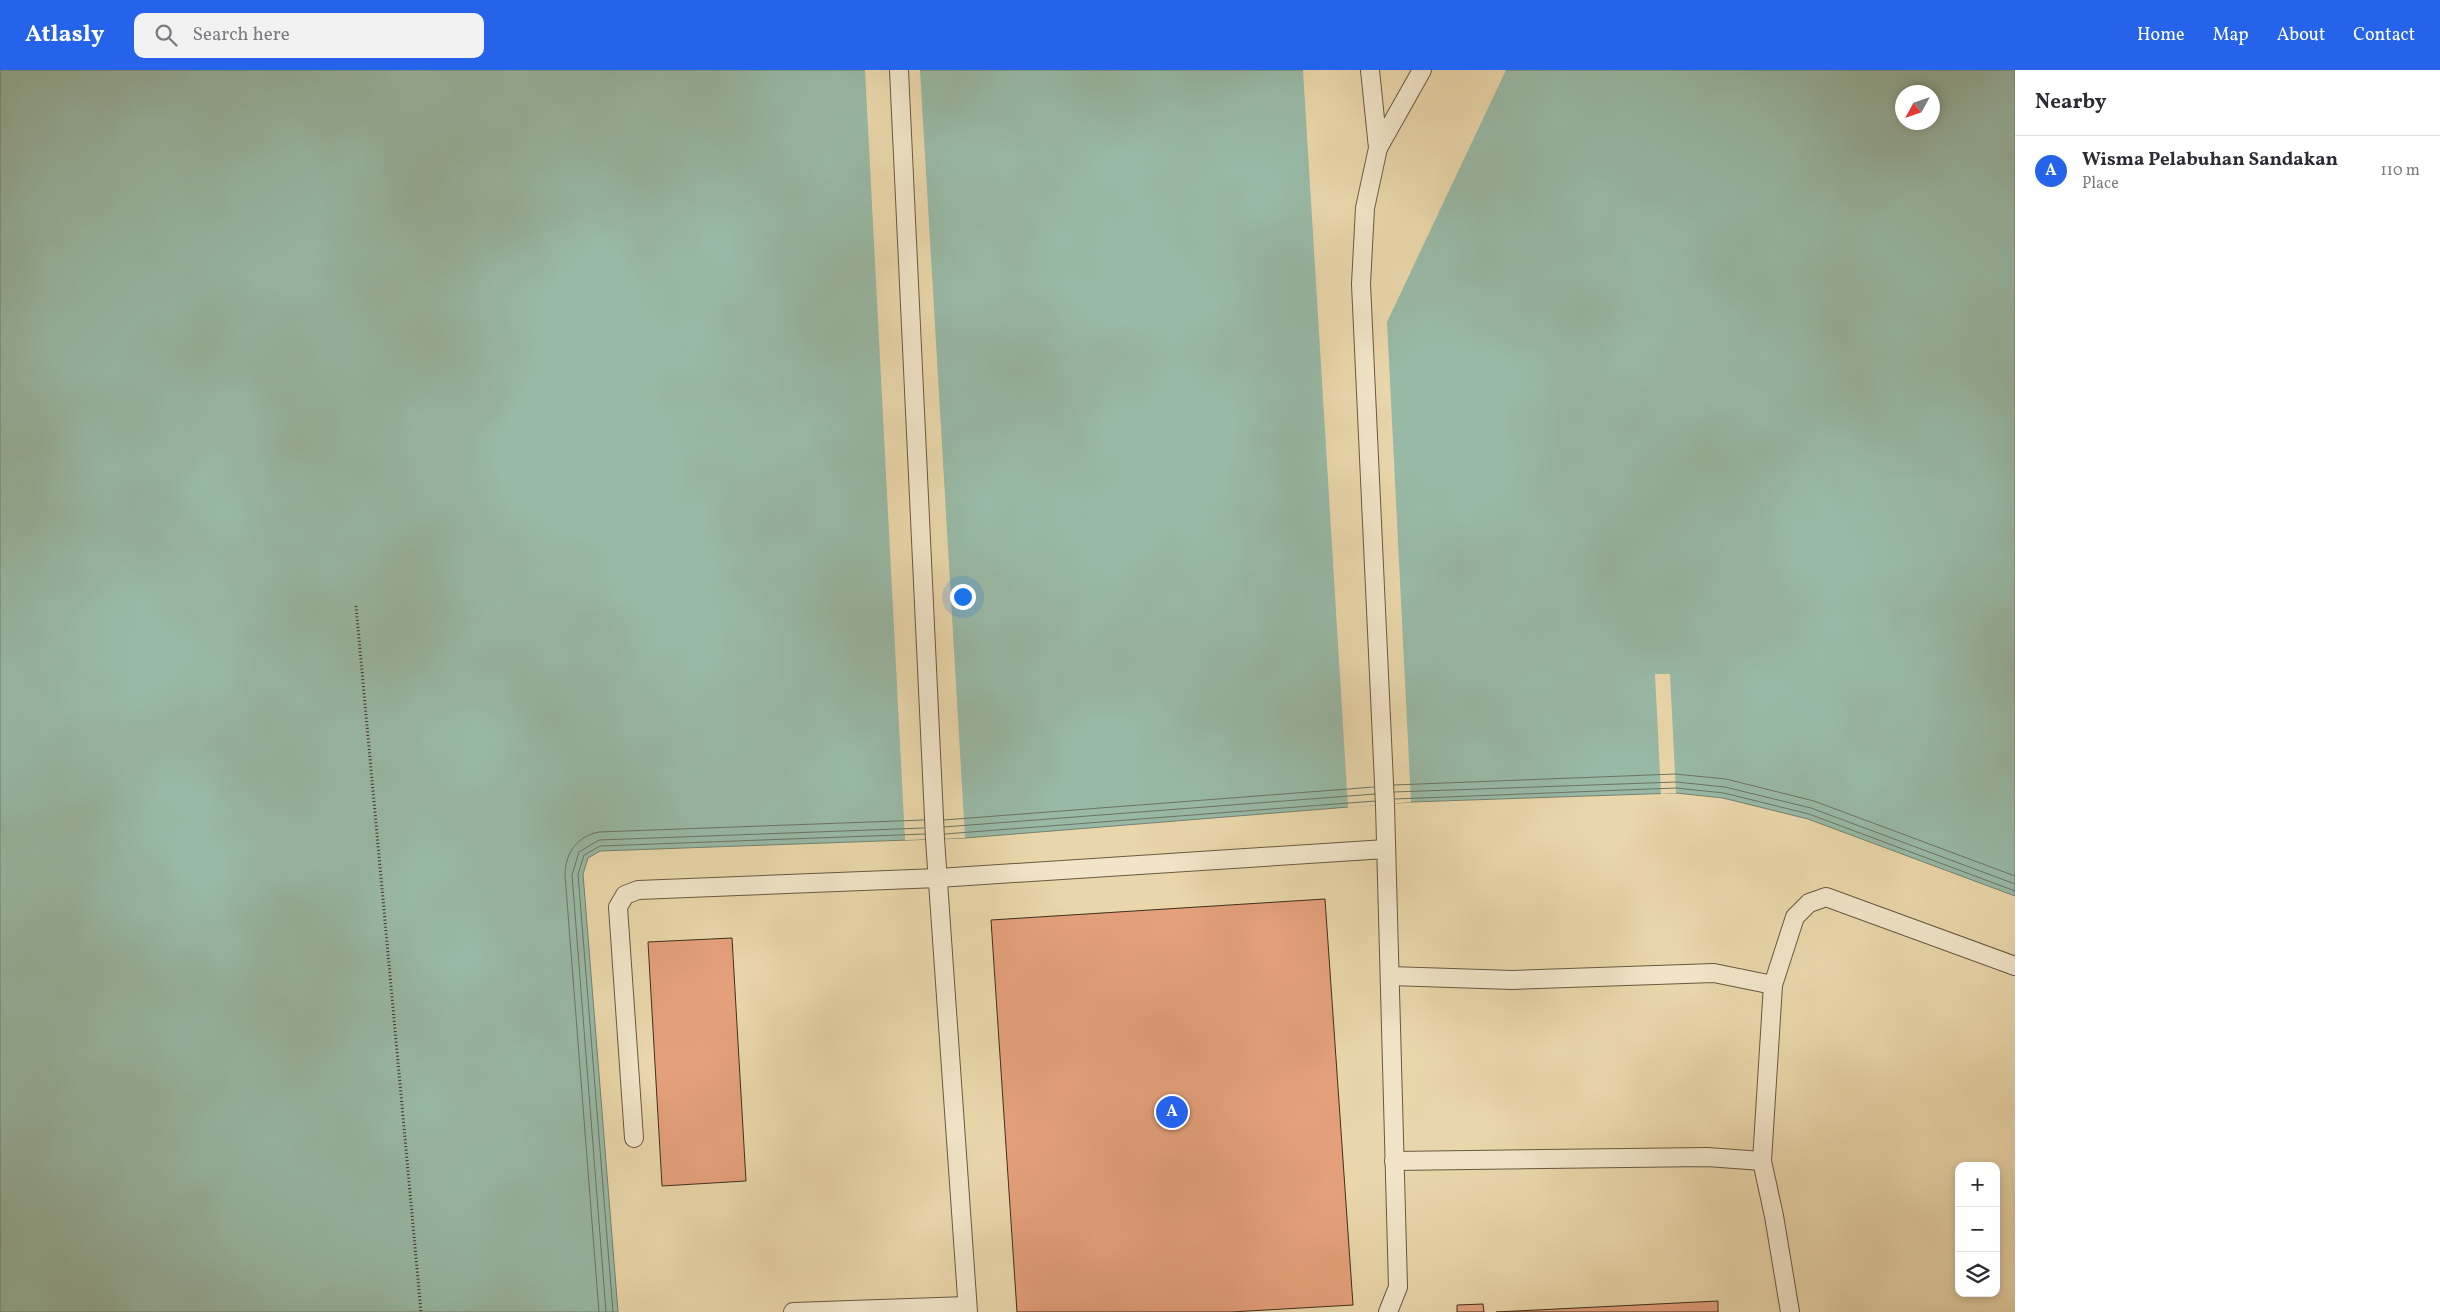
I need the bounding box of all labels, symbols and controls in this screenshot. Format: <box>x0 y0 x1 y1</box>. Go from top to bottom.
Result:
search box <box>134 13 484 58</box>
text: Atlasly <box>25 18 104 52</box>
icon: search <box>152 21 180 49</box>
text: Search here <box>192 22 290 48</box>
text: Home <box>2137 23 2185 48</box>
text: Map <box>2213 23 2249 48</box>
text: About <box>2277 23 2325 48</box>
text: Contact <box>2353 23 2415 48</box>
north arrow <box>1895 85 1940 130</box>
text: Nearby <box>2035 88 2106 117</box>
text: Wisma Pelabuhan Sandakan <box>2082 147 2338 173</box>
text: A <box>2045 160 2057 182</box>
text: 110 m <box>2381 160 2420 182</box>
text: Place <box>2082 173 2119 195</box>
your location <box>950 584 976 610</box>
pin: A <box>1156 1093 1188 1131</box>
map controls <box>1955 1162 2000 1297</box>
button: + <box>1955 1162 2000 1207</box>
button: − <box>1955 1207 2000 1252</box>
button: layers <box>1955 1252 2000 1297</box>

